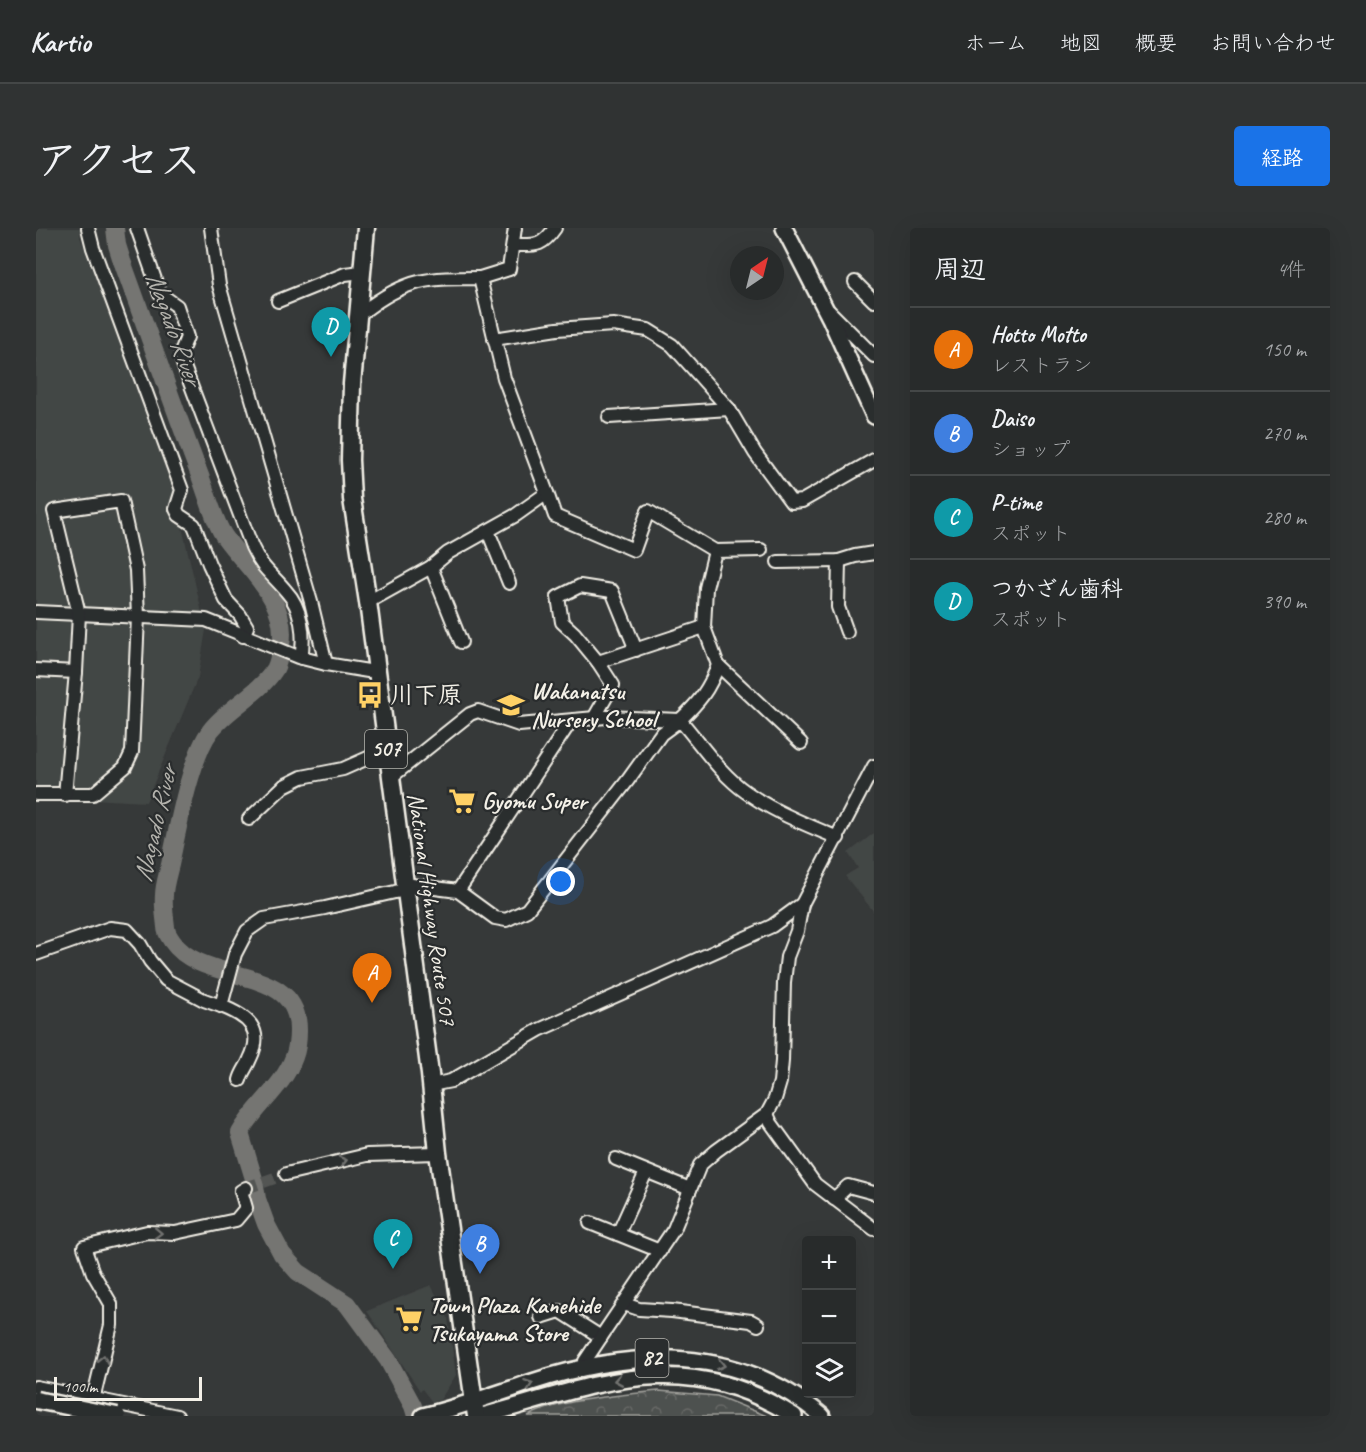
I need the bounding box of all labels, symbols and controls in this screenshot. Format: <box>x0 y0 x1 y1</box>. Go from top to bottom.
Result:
text: Kartio <box>30 24 91 59</box>
text: ホーム <box>965 30 1027 56</box>
text: 地図 <box>1060 30 1102 56</box>
text: 概要 <box>1135 30 1177 56</box>
text: お問い合わせ <box>1210 30 1336 56</box>
button: 経路 <box>1234 126 1330 186</box>
text: アクセス <box>36 134 201 187</box>
north arrow <box>730 246 784 300</box>
text: 周辺 <box>934 253 986 286</box>
text: 4件 <box>1277 257 1306 282</box>
water label: Nagado River <box>138 267 211 393</box>
pin: D <box>312 308 350 357</box>
text: Hotto Motto <box>991 321 1086 349</box>
text: A <box>948 337 959 362</box>
text: 150 m <box>1263 337 1306 362</box>
text: レストラン <box>991 353 1093 378</box>
text: Daiso <box>991 405 1034 433</box>
text: B <box>948 421 959 446</box>
text: 270 m <box>1263 421 1306 446</box>
text: ショップ <box>991 437 1070 462</box>
text: P-time <box>991 489 1041 517</box>
text: C <box>949 505 958 530</box>
text: 280 m <box>1263 505 1306 530</box>
text: スポット <box>991 521 1071 546</box>
text: つかざん歯科 <box>991 575 1123 603</box>
text: D <box>948 589 959 614</box>
text: 390 m <box>1263 589 1306 614</box>
text: スポット <box>991 607 1071 632</box>
place label: Wakanatsu Nursery School <box>531 676 660 734</box>
bus stop icon: 川下原 <box>355 680 385 710</box>
place label: 川下原 <box>390 680 462 710</box>
school or university icon: Wakanatsu Nursery School <box>496 690 526 720</box>
road number: 507 <box>365 730 407 768</box>
water label: Nagado River <box>126 759 185 885</box>
supermarket icon: Gyomu Super <box>447 786 477 816</box>
place label: Gyomu Super <box>482 786 589 816</box>
street label: National Highway Route 507 <box>401 791 463 1028</box>
your location <box>546 867 575 896</box>
pin: A <box>352 954 392 1003</box>
one-way arrow <box>338 1155 348 1168</box>
pin: C <box>374 1220 412 1269</box>
pin: B <box>460 1224 500 1274</box>
one-way arrow <box>153 1226 162 1239</box>
map controls <box>802 1236 856 1398</box>
button: + <box>802 1236 856 1290</box>
place label: Town Plaza Kanehide Tsukayama Store <box>429 1290 602 1348</box>
button: − <box>802 1290 856 1344</box>
supermarket icon: Town Plaza Kanehide Tsukayama Store <box>394 1304 424 1334</box>
road number: 82 <box>636 1339 668 1377</box>
button: layers <box>802 1344 856 1398</box>
one-way arrow <box>95 1354 108 1364</box>
one-way arrow <box>715 1358 725 1371</box>
one-way arrow <box>613 1373 623 1386</box>
scale bar <box>54 1374 202 1402</box>
text: 100 m <box>63 1377 97 1397</box>
one-way arrow <box>523 1378 534 1391</box>

